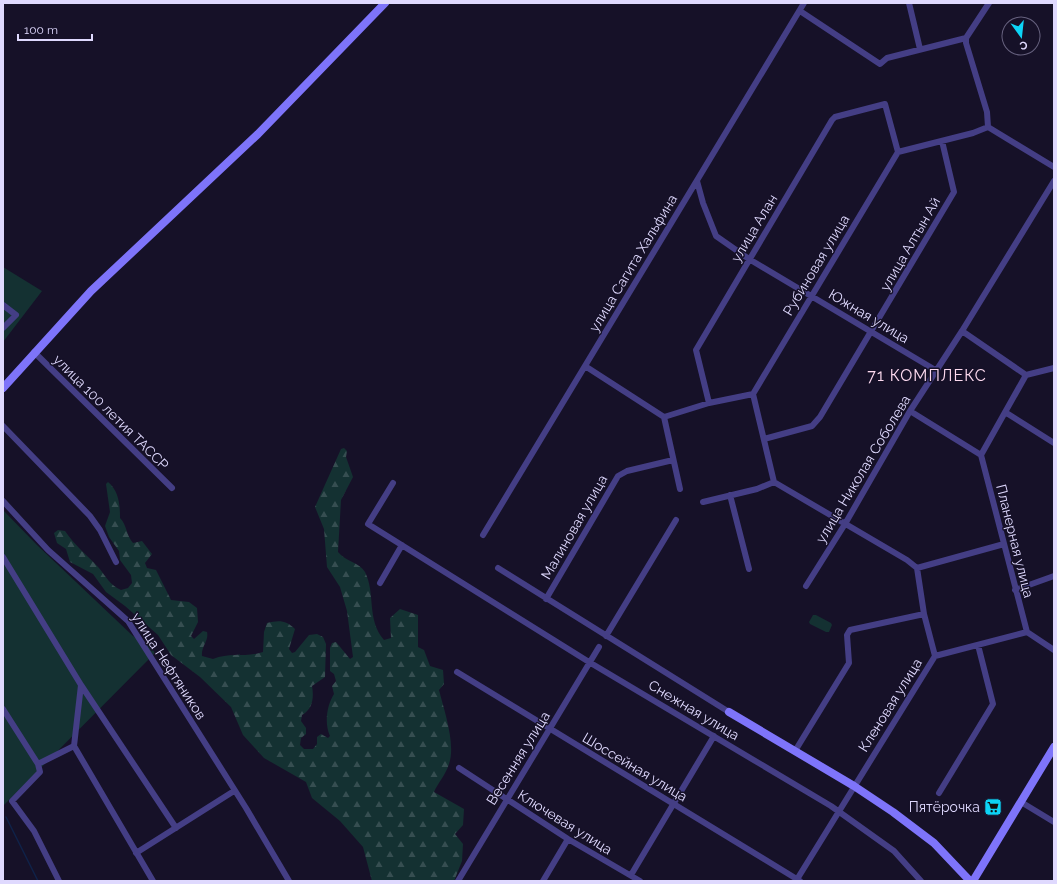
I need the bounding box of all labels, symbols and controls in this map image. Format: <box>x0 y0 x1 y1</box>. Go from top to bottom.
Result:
scale bar <box>18 16 92 42</box>
north arrow <box>1001 16 1041 56</box>
text: 100 m <box>24 23 58 37</box>
text: С <box>1018 38 1029 53</box>
street label: улица Сагита Хальфина <box>586 191 680 335</box>
street label: улица Алан <box>728 191 780 265</box>
street label: улица Алтын Ай <box>877 194 943 294</box>
street label: Рубиновая улица <box>780 212 852 318</box>
street label: Южная улица <box>826 286 912 346</box>
street label: улица 100 летия ТАССР <box>50 351 172 473</box>
district label: 71 КОМПЛЕКС <box>867 366 987 385</box>
street label: улица Николая Соболева <box>812 392 914 546</box>
street label: Малиновая улица <box>538 472 610 582</box>
street label: Планерная улица <box>993 483 1037 599</box>
street label: улица Нефтяников <box>128 609 210 723</box>
street label: Кленовая улица <box>855 656 925 754</box>
street label: Снежная улица <box>646 677 742 743</box>
street label: Весенняя улица <box>483 708 553 808</box>
street label: Шоссейная улица <box>580 729 690 805</box>
street label: Ключевая улица <box>515 787 615 857</box>
supermarket icon: Пятёрочка <box>983 797 1003 817</box>
place label: Пятёрочка <box>909 799 980 815</box>

